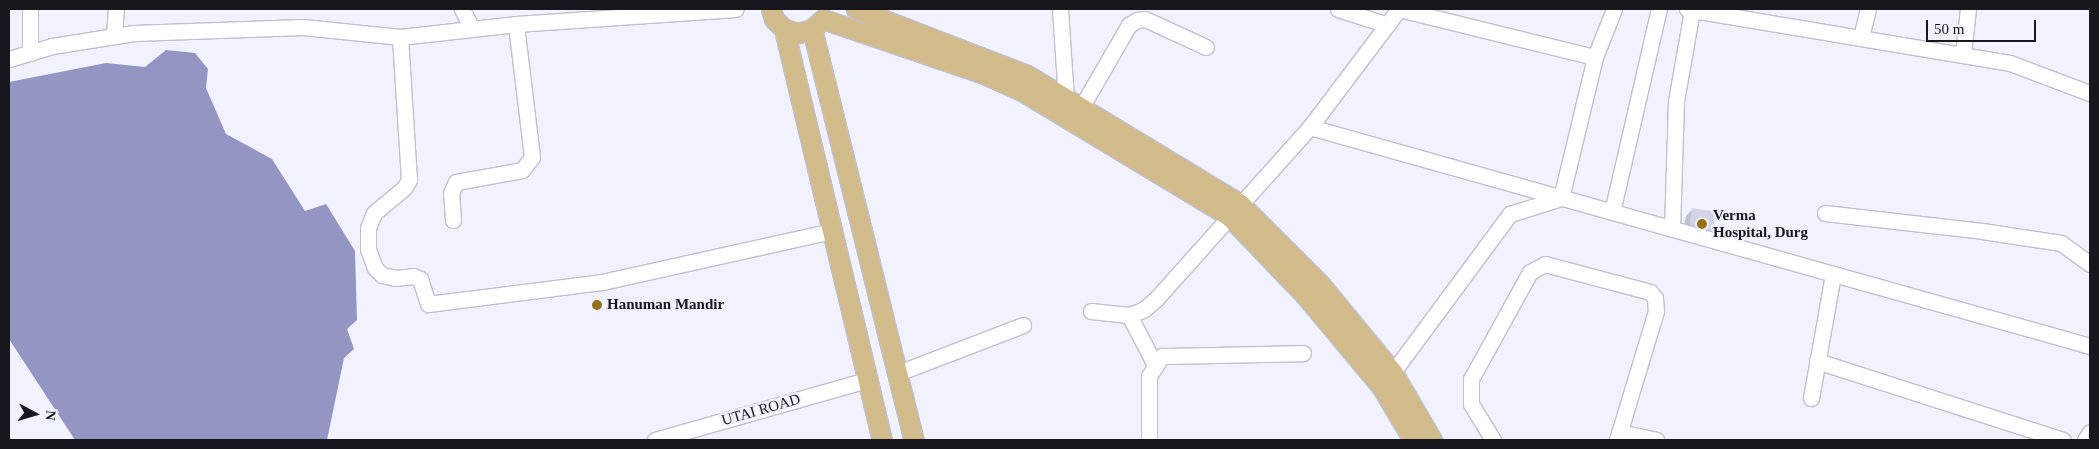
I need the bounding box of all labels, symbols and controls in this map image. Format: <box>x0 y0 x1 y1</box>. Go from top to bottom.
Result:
scale bar <box>1929 10 2039 42</box>
text: 50 m <box>1934 21 1964 37</box>
place label: Verma Hospital, Durg <box>1713 206 1808 241</box>
marker: Verma Hospital, Durg <box>1695 217 1709 231</box>
place label: Hanuman Mandir <box>607 296 724 314</box>
marker: Hanuman Mandir <box>591 299 603 311</box>
north arrow <box>10 389 60 439</box>
street label: UTAI ROAD <box>720 390 802 430</box>
text: N <box>42 410 58 421</box>

